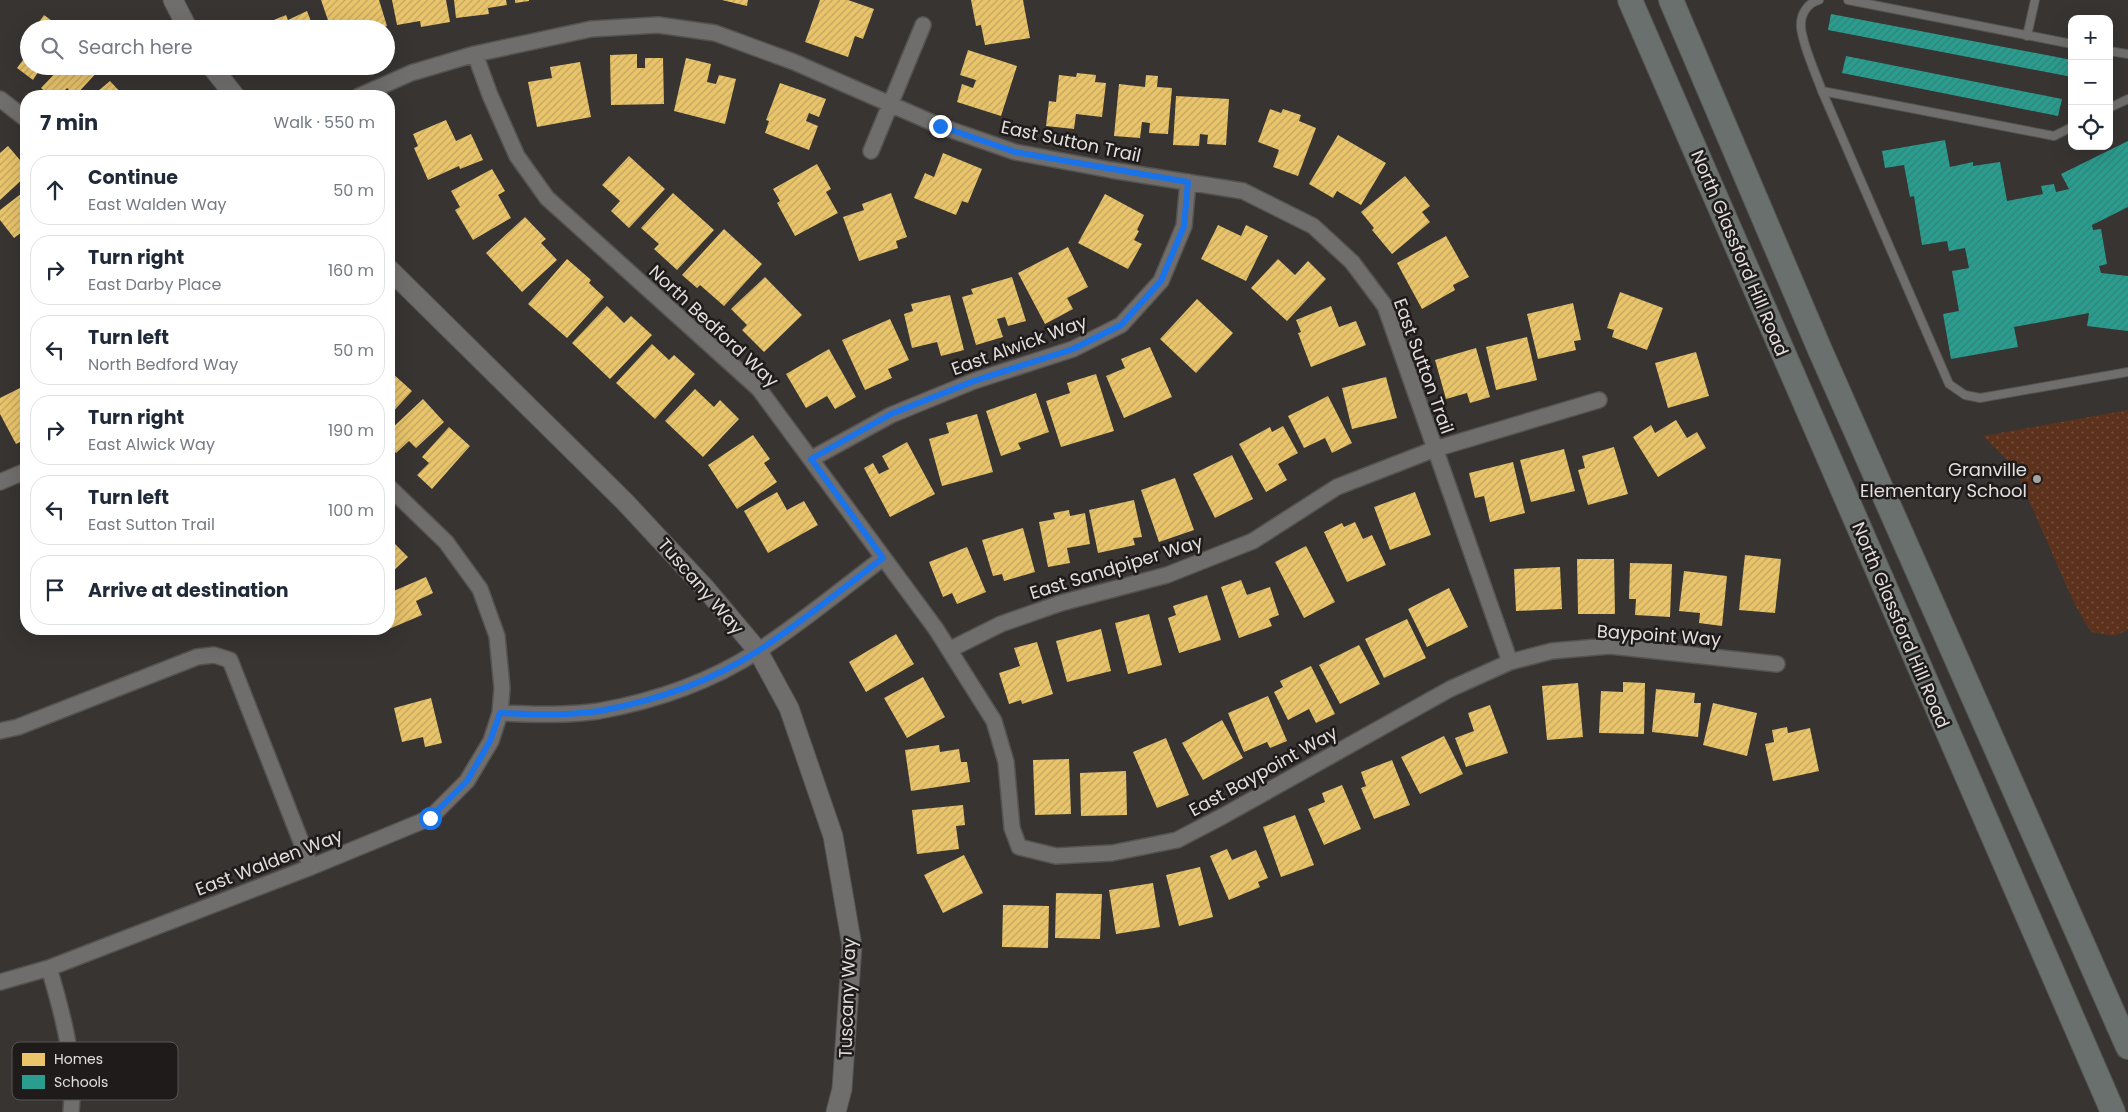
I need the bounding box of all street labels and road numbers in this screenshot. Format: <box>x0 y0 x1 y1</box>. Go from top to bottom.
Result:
street label: East Sutton Trail <box>999 114 1143 168</box>
street label: North Glassford Hill Road <box>1685 146 1795 360</box>
street label: North Bedford Way <box>644 259 784 393</box>
street label: East Sutton Trail <box>1388 295 1460 437</box>
street label: East Alwick Way <box>948 309 1090 381</box>
street label: North Glassford Hill Road <box>1846 518 1956 732</box>
street label: East Sandpiper Way <box>1026 529 1206 605</box>
street label: Tuscany Way <box>652 532 750 640</box>
street label: Baypoint Way <box>1596 618 1722 652</box>
street label: East Baypoint Way <box>1184 720 1342 822</box>
street label: East Walden Way <box>192 822 346 902</box>
street label: Tuscany Way <box>832 938 862 1058</box>

